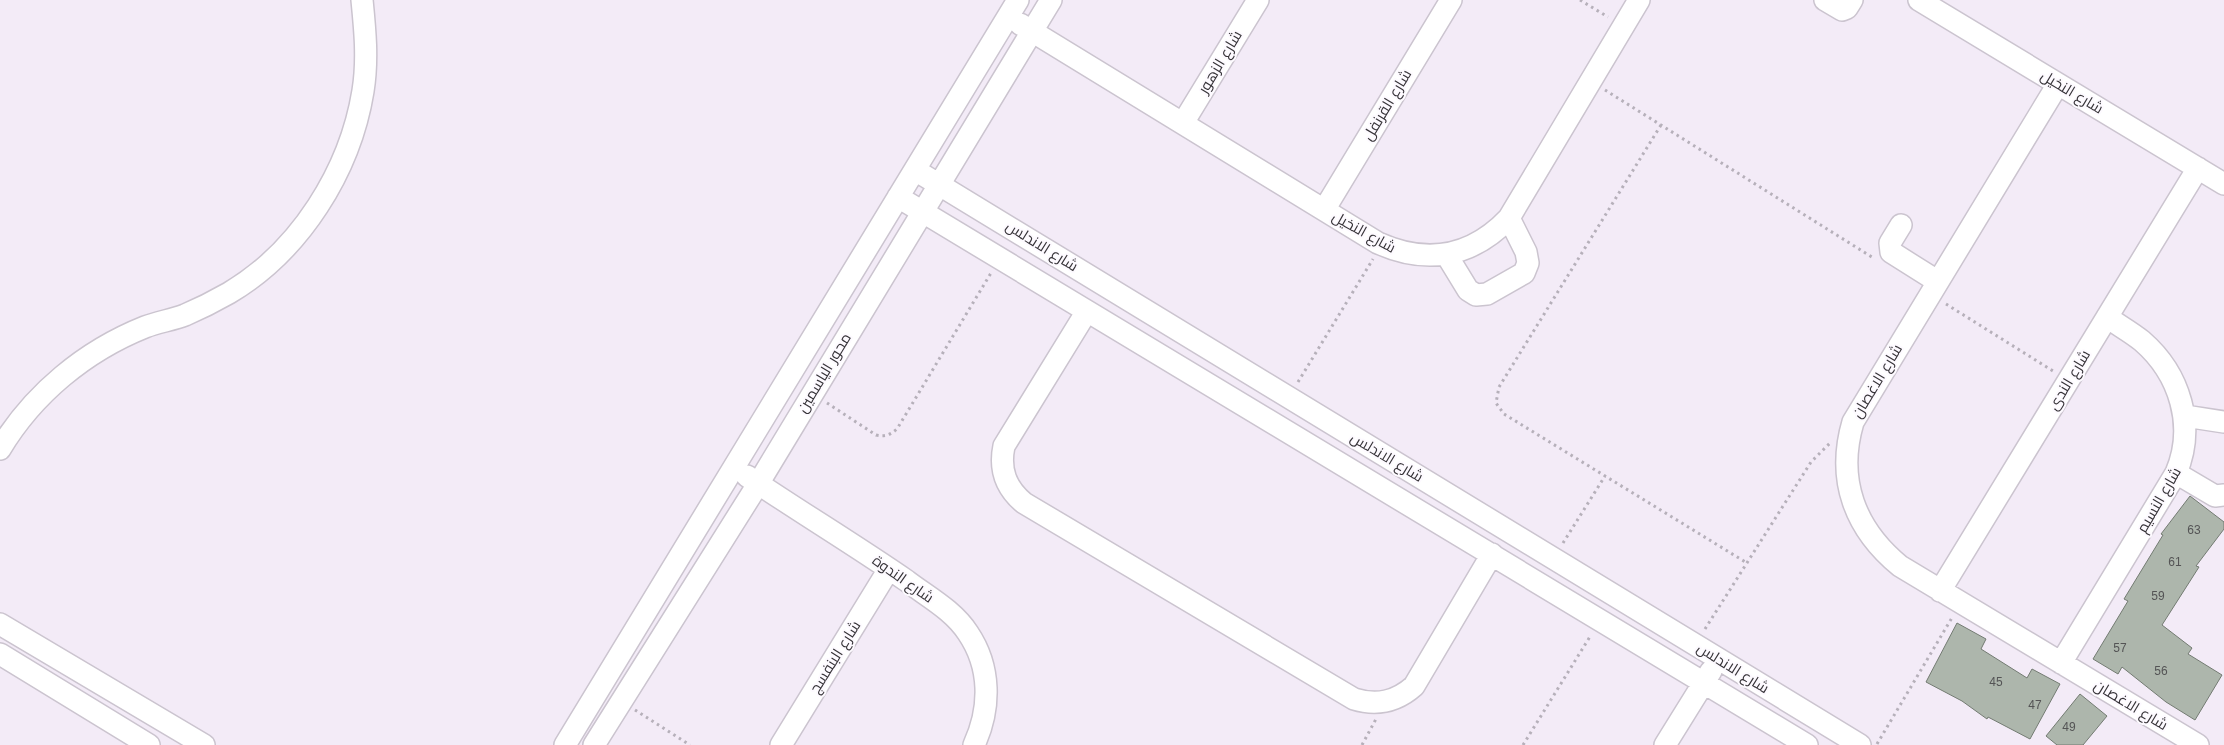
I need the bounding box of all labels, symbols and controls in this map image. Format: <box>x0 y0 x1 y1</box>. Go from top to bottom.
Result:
street label: شارع الزهور <box>1194 27 1248 99</box>
street label: شارع القرنفل <box>1359 66 1417 145</box>
street label: شارع النخيل <box>2036 66 2107 119</box>
street label: شارع النخيل <box>1328 207 1399 259</box>
street label: شارع الاندلس <box>1001 217 1081 277</box>
street label: محور الياسمين <box>793 330 856 417</box>
street label: شارع الاغصان <box>1848 341 1908 422</box>
street label: شارع الندى <box>2044 347 2096 414</box>
street label: شارع الاندلس <box>1346 428 1427 487</box>
street label: شارع النسيم <box>2133 464 2187 537</box>
house number: 63 <box>2187 523 2201 537</box>
street label: شارع الندوة <box>868 551 937 608</box>
house number: 61 <box>2168 555 2182 569</box>
house number: 59 <box>2151 589 2165 603</box>
street label: شارع البنفسج <box>806 617 866 698</box>
street label: شارع الاندلس <box>1692 639 1772 699</box>
house number: 57 <box>2113 641 2127 655</box>
house number: 56 <box>2154 664 2168 678</box>
house number: 45 <box>1989 675 2003 689</box>
street label: شارع الاغصان <box>2090 676 2171 736</box>
house number: 47 <box>2028 698 2042 712</box>
house number: 49 <box>2062 720 2076 734</box>

